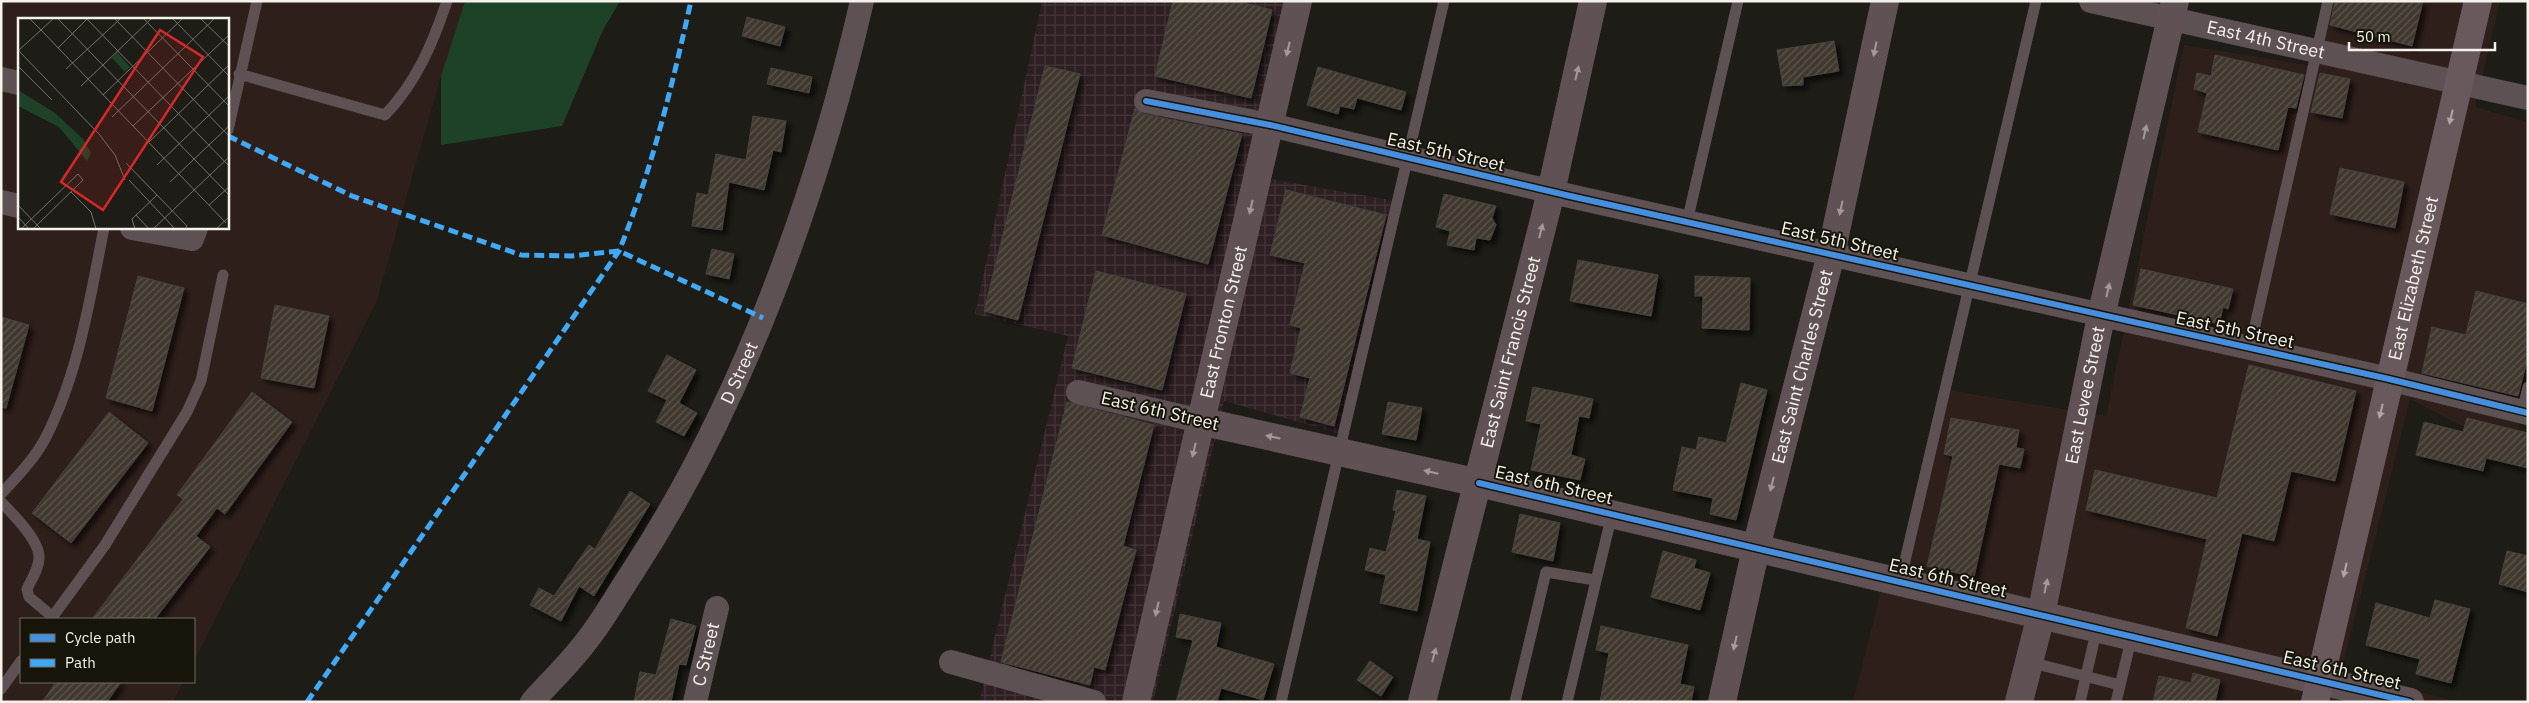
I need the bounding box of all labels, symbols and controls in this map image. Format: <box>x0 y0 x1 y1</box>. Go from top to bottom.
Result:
street label: East 4th Street <box>2205 15 2327 64</box>
inset map <box>18 18 229 229</box>
scale bar <box>2349 20 2495 52</box>
text: 50 m <box>2356 27 2391 46</box>
one-way arrow <box>1284 41 1292 56</box>
one-way arrow <box>1871 41 1879 56</box>
one-way arrow <box>1573 65 1581 81</box>
one-way arrow <box>2447 109 2455 124</box>
one-way arrow <box>2141 124 2149 139</box>
street label: East 5th Street <box>1385 127 1507 176</box>
street label: East Elizabeth Street <box>2383 194 2443 363</box>
one-way arrow <box>1247 200 1255 215</box>
one-way arrow <box>1837 200 1845 215</box>
street label: East 5th Street <box>1779 216 1901 265</box>
one-way arrow <box>1537 224 1545 239</box>
street label: East Fronton Street <box>1195 243 1252 401</box>
street label: East Saint Francis Street <box>1475 254 1545 450</box>
street label: East Saint Charles Street <box>1766 267 1838 466</box>
one-way arrow <box>2104 283 2112 298</box>
street label: East 5th Street <box>2174 306 2296 353</box>
street label: East Levee Street <box>2060 324 2110 466</box>
street label: D Street <box>715 338 763 408</box>
street label: East 6th Street <box>1099 386 1221 435</box>
one-way arrow <box>2377 404 2385 420</box>
one-way arrow <box>1265 433 1280 441</box>
one-way arrow <box>1189 443 1197 459</box>
street label: East 6th Street <box>1493 460 1615 509</box>
one-way arrow <box>1424 468 1439 476</box>
one-way arrow <box>1768 477 1776 492</box>
street label: East 6th Street <box>1887 553 2009 602</box>
one-way arrow <box>2341 562 2349 577</box>
one-way arrow <box>2043 578 2051 594</box>
one-way arrow <box>1153 601 1161 616</box>
legend <box>20 618 195 683</box>
street label: C Street <box>687 620 724 688</box>
text: Cycle path <box>65 628 136 647</box>
one-way arrow <box>1731 635 1739 650</box>
street label: East 6th Street <box>2281 645 2403 694</box>
one-way arrow <box>1431 647 1439 662</box>
text: Path <box>65 653 96 672</box>

